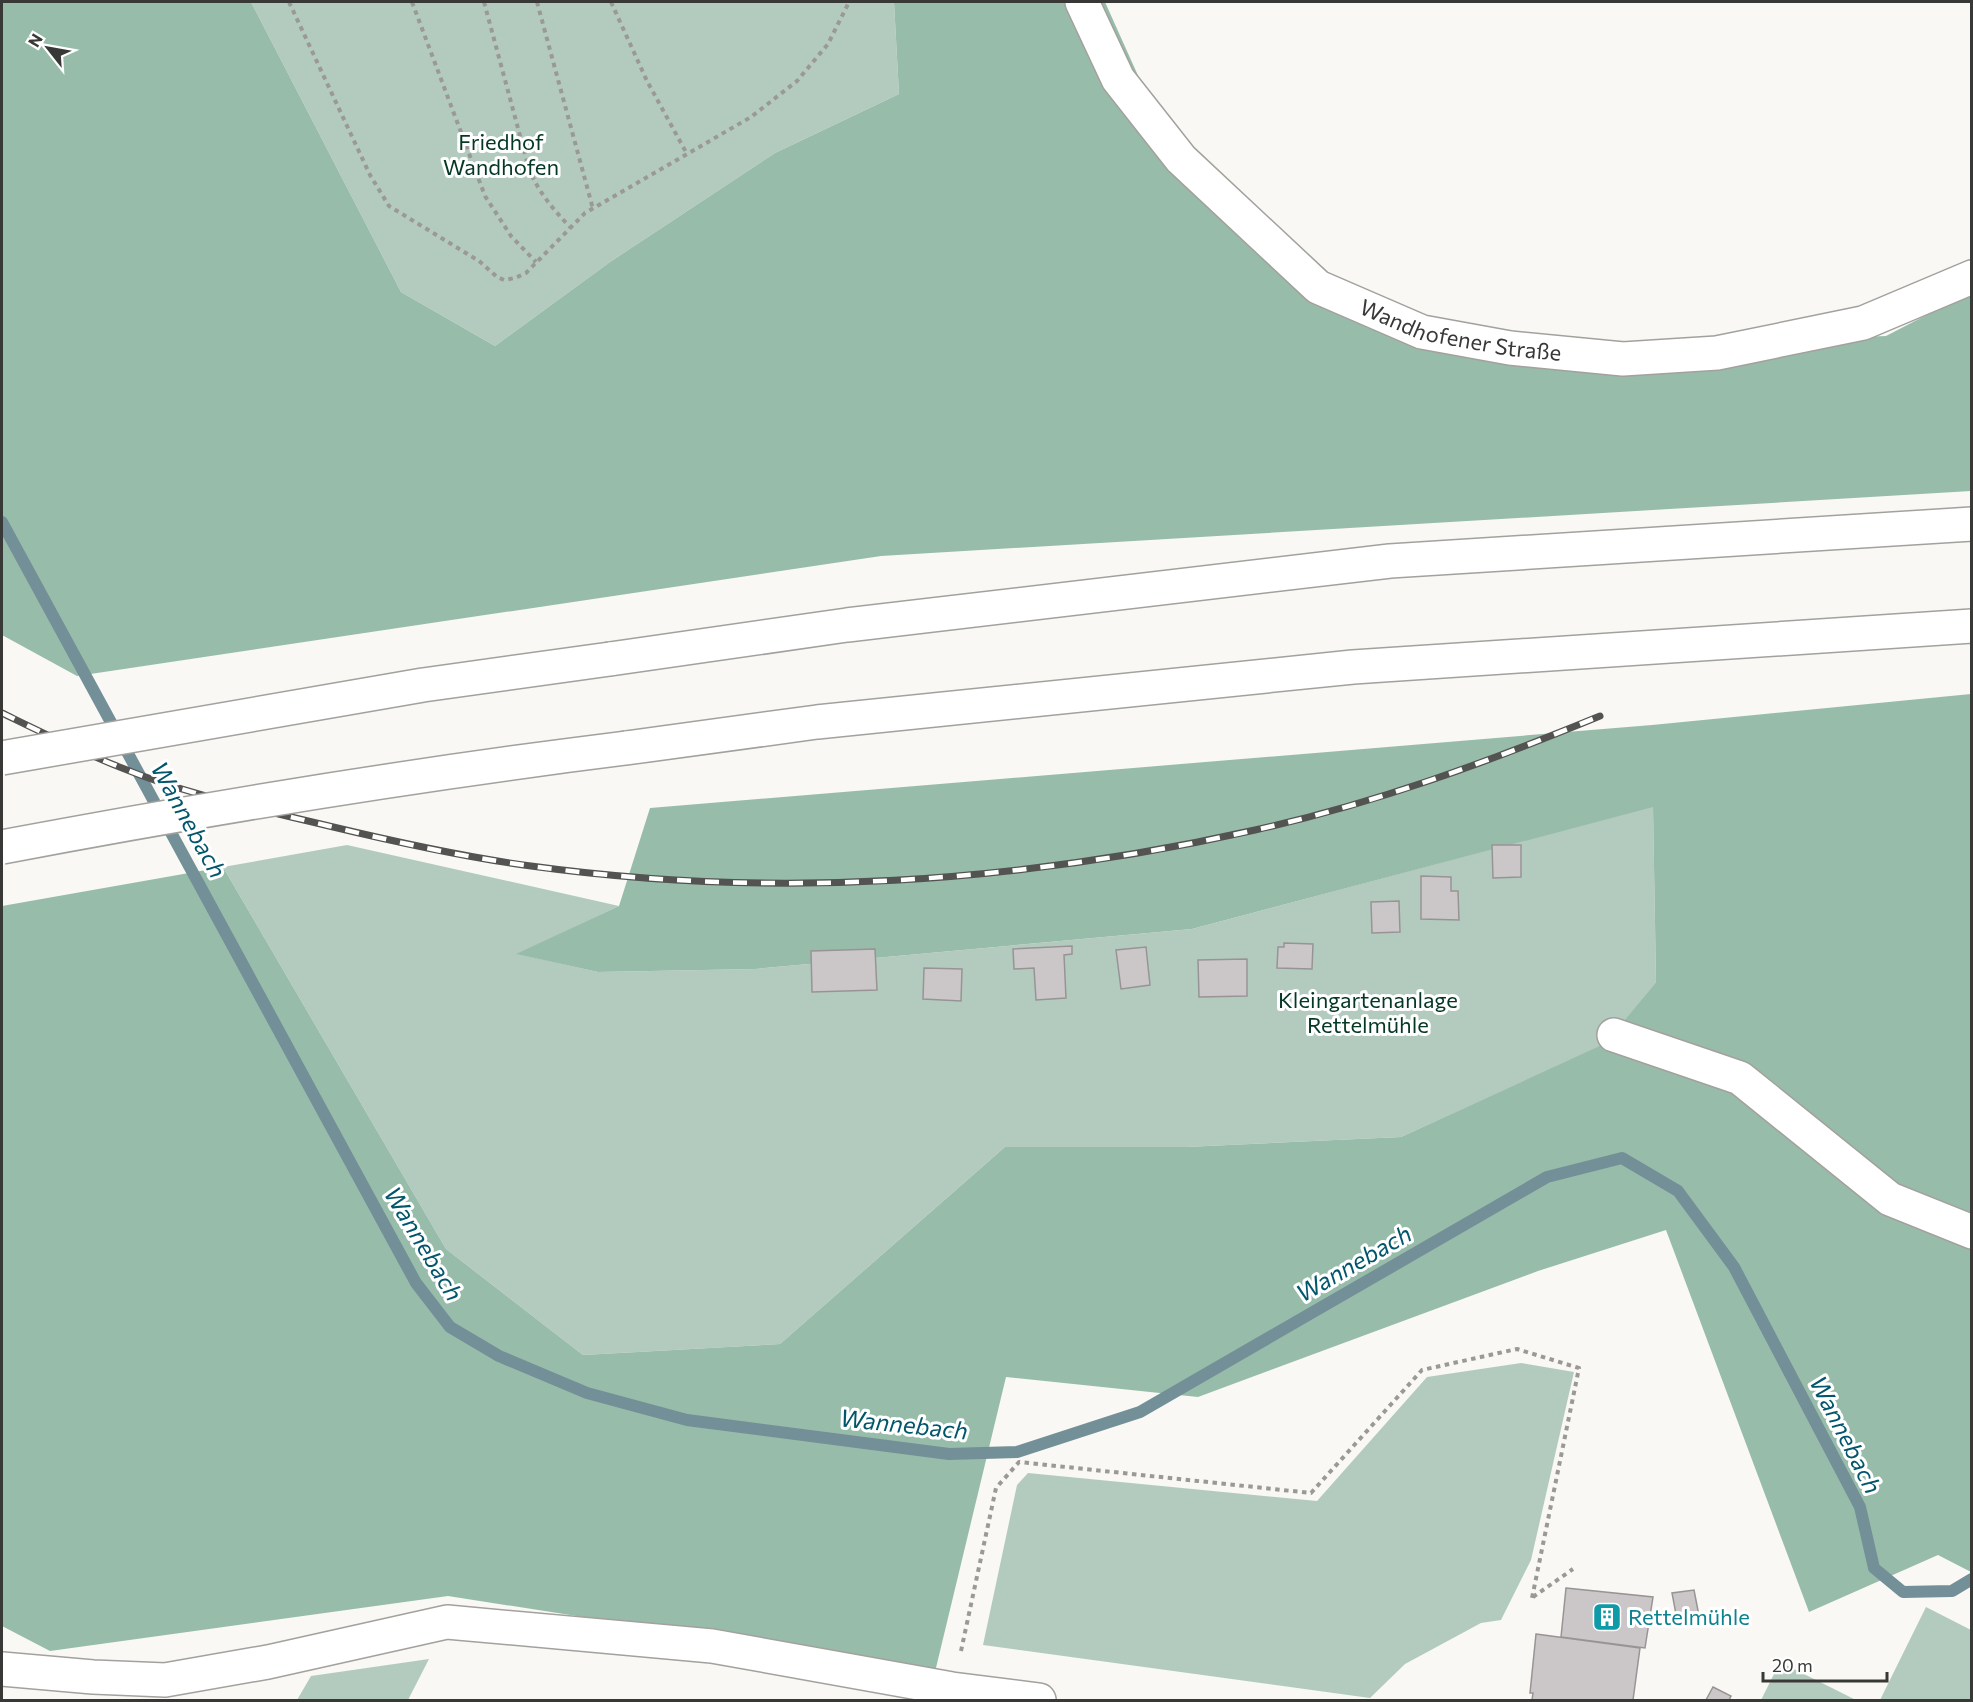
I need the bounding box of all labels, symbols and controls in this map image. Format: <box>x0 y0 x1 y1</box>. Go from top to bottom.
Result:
north arrow <box>18 18 78 78</box>
text: N <box>23 30 46 50</box>
park label: Friedhof Wandhofen <box>443 128 559 180</box>
street label: Wandhofener Straße <box>1356 293 1563 366</box>
water label: Wannebach <box>146 756 233 882</box>
park label: Kleingartenanlage Rettelmühle <box>1278 986 1458 1038</box>
water label: Wannebach <box>379 1181 470 1306</box>
water label: Wannebach <box>1290 1218 1416 1307</box>
water label: Wannebach <box>1804 1371 1888 1498</box>
water label: Wannebach <box>839 1402 969 1445</box>
building icon: Rettelmühle <box>1591 1601 1623 1633</box>
place label: Rettelmühle <box>1628 1603 1750 1630</box>
scale bar <box>1763 1645 1888 1683</box>
text: 20 m <box>1772 1654 1813 1676</box>

